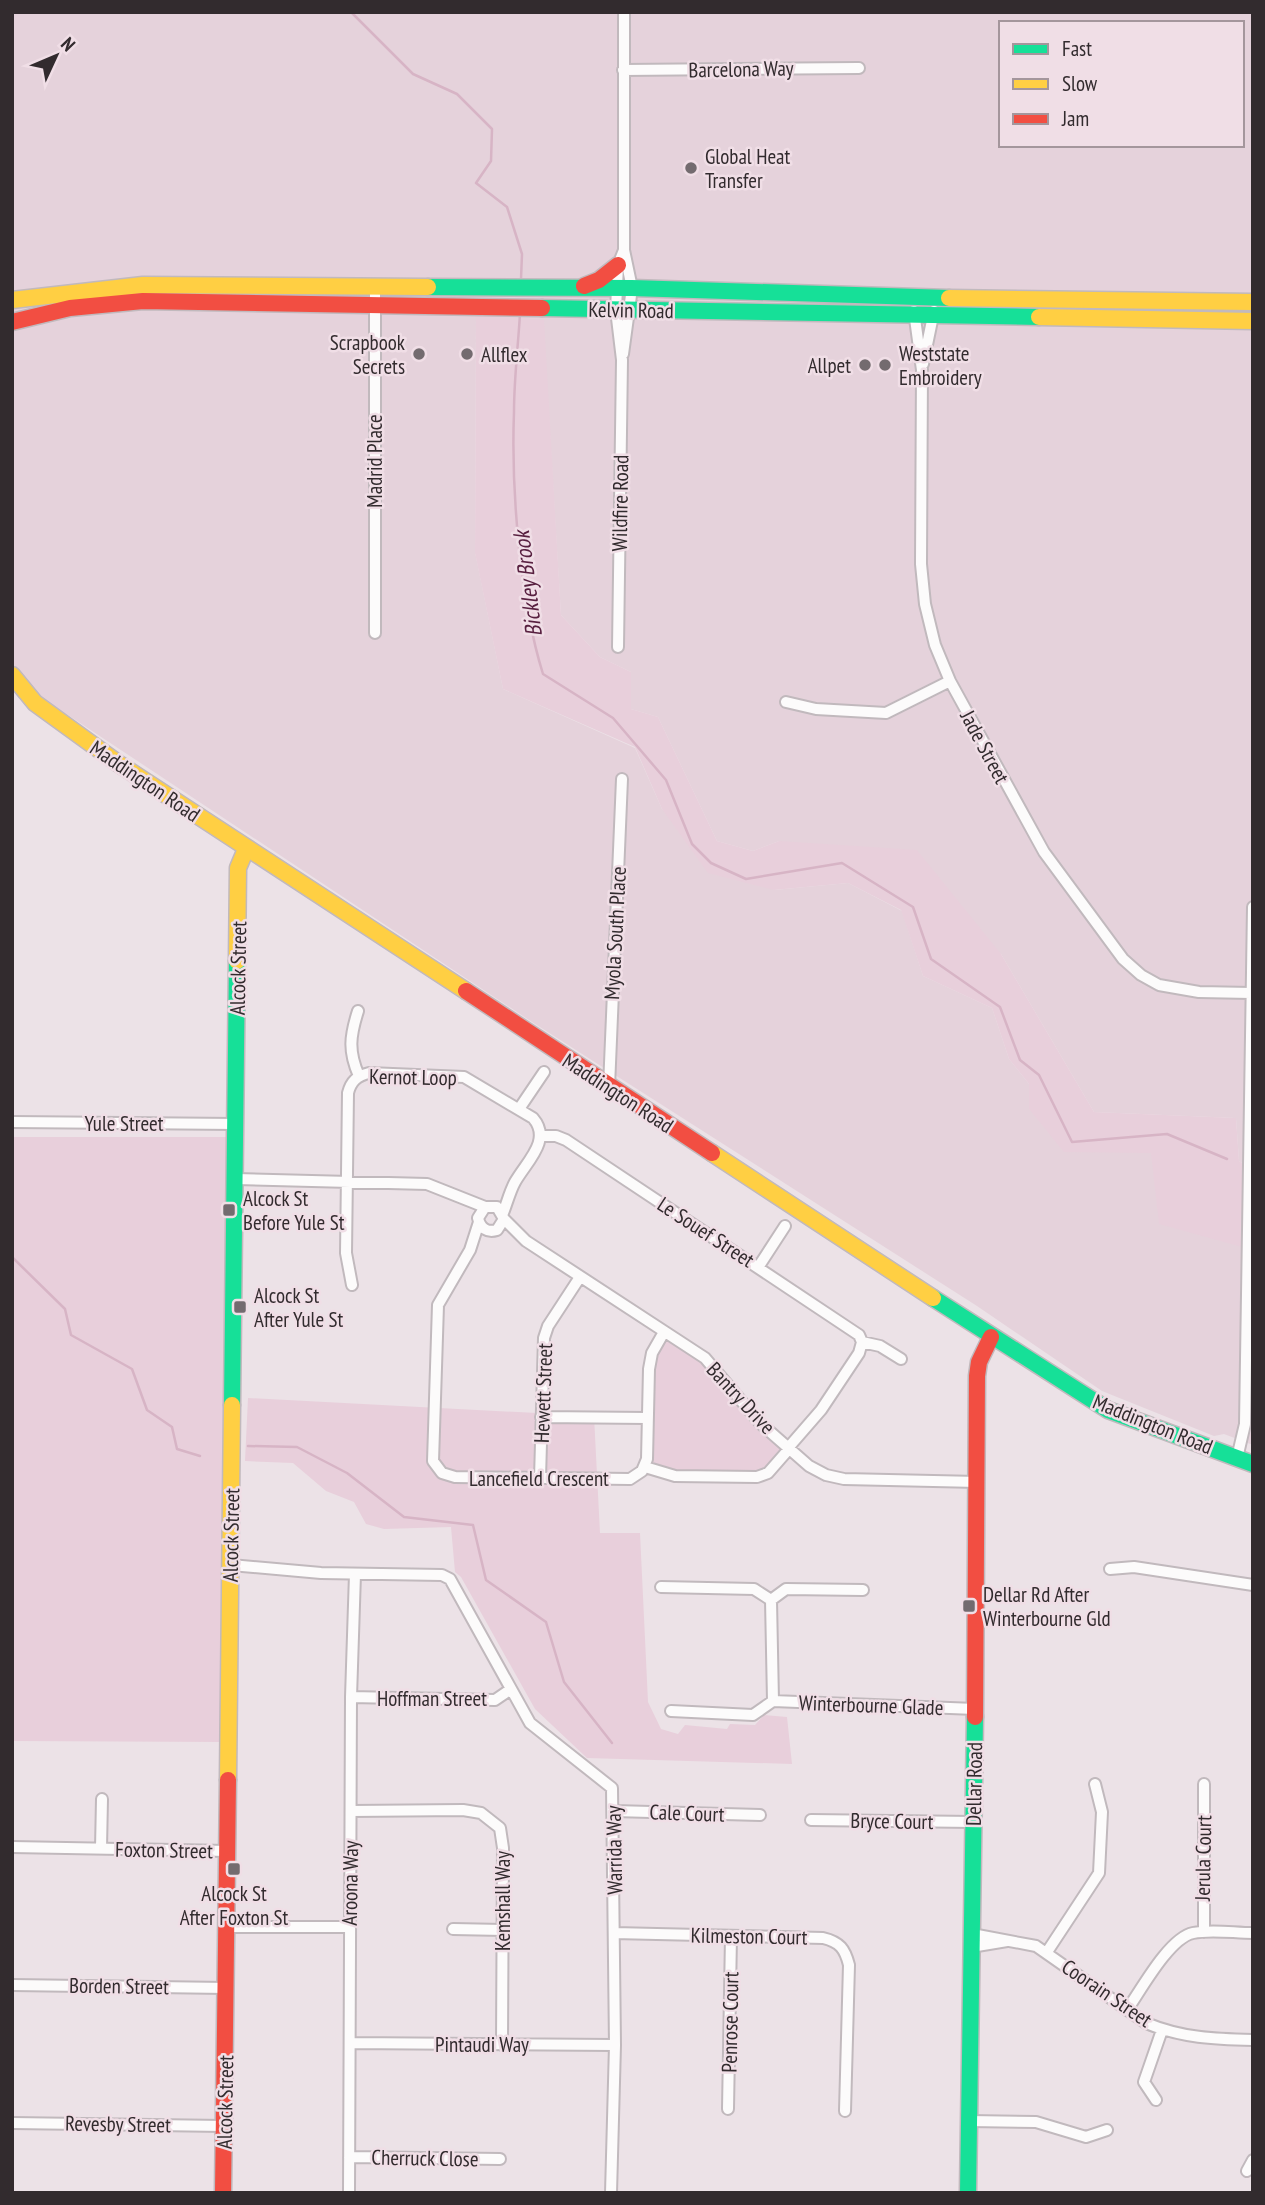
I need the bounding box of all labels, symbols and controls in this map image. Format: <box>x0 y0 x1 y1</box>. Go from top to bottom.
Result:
north arrow <box>21 21 91 91</box>
legend <box>999 21 1244 147</box>
text: N <box>56 32 80 56</box>
text: Fast <box>1062 35 1092 62</box>
street label: Barcelona Way <box>688 55 794 83</box>
text: Slow <box>1062 70 1098 97</box>
text: Jam <box>1061 105 1089 132</box>
place label: Global Heat Transfer <box>705 143 790 194</box>
marker: Global Heat Transfer <box>683 160 699 176</box>
street label: Kelvin Road <box>588 296 674 324</box>
place label: Scrapbook Secrets <box>330 329 405 380</box>
place label: Weststate Embroidery <box>899 340 982 391</box>
place label: Allflex <box>481 341 528 368</box>
marker: Scrapbook Secrets <box>411 346 427 362</box>
marker: Allflex <box>459 346 475 362</box>
place label: Allpet <box>808 352 851 379</box>
marker: Allpet <box>857 357 873 373</box>
marker: Weststate Embroidery <box>877 357 893 373</box>
street label: Madrid Place <box>361 414 388 508</box>
street label: Wildfire Road <box>606 454 634 552</box>
water label: Bickley Brook <box>506 526 548 638</box>
street label: Jade Street <box>954 705 1016 788</box>
street label: Maddington Road <box>85 734 205 828</box>
street label: Myola South Place <box>598 866 632 1000</box>
street label: Alcock Street <box>224 921 252 1015</box>
street label: Maddington Road <box>557 1047 679 1139</box>
street label: Kernot Loop <box>369 1063 457 1091</box>
street label: Yule Street <box>85 1110 164 1137</box>
place label: Alcock St Before Yule St <box>243 1185 345 1236</box>
street label: Le Souef Street <box>652 1191 760 1273</box>
marker: Alcock St Before Yule St <box>221 1202 237 1218</box>
place label: Alcock St After Yule St <box>254 1282 344 1333</box>
marker: Alcock St After Yule St <box>232 1299 248 1315</box>
street label: Hewett Street <box>528 1342 558 1443</box>
street label: Bantry Drive <box>701 1356 781 1440</box>
street label: Maddington Road <box>1089 1388 1217 1460</box>
street label: Lancefield Crescent <box>469 1465 609 1492</box>
street label: Alcock Street <box>217 1488 245 1582</box>
place label: Dellar Rd After Winterbourne Gld <box>983 1581 1111 1632</box>
marker: Dellar Rd After Winterbourne Gld <box>961 1598 977 1614</box>
street label: Hoffman Street <box>377 1685 487 1712</box>
street label: Winterbourne Glade <box>798 1689 944 1721</box>
street label: Dellar Road <box>960 1742 988 1826</box>
street label: Cale Court <box>649 1798 725 1828</box>
street label: Warrida Way <box>600 1805 628 1895</box>
street label: Bryce Court <box>850 1807 934 1835</box>
street label: Jerula Court <box>1189 1815 1217 1902</box>
street label: Foxton Street <box>115 1836 213 1864</box>
street label: Aroona Way <box>336 1840 364 1926</box>
street label: Kemshall Way <box>489 1851 516 1951</box>
marker: Alcock St After Foxton St <box>226 1861 242 1877</box>
place label: Alcock St After Foxton St <box>180 1880 289 1931</box>
street label: Kilmeston Court <box>690 1921 808 1951</box>
street label: Coorain Street <box>1057 1953 1157 2033</box>
street label: Penrose Court <box>716 1971 744 2073</box>
street label: Borden Street <box>69 1972 169 2000</box>
street label: Pintaudi Way <box>435 2031 529 2058</box>
street label: Alcock Street <box>211 2055 239 2149</box>
street label: Revesby Street <box>65 2110 171 2138</box>
street label: Cherruck Close <box>371 2144 479 2172</box>

